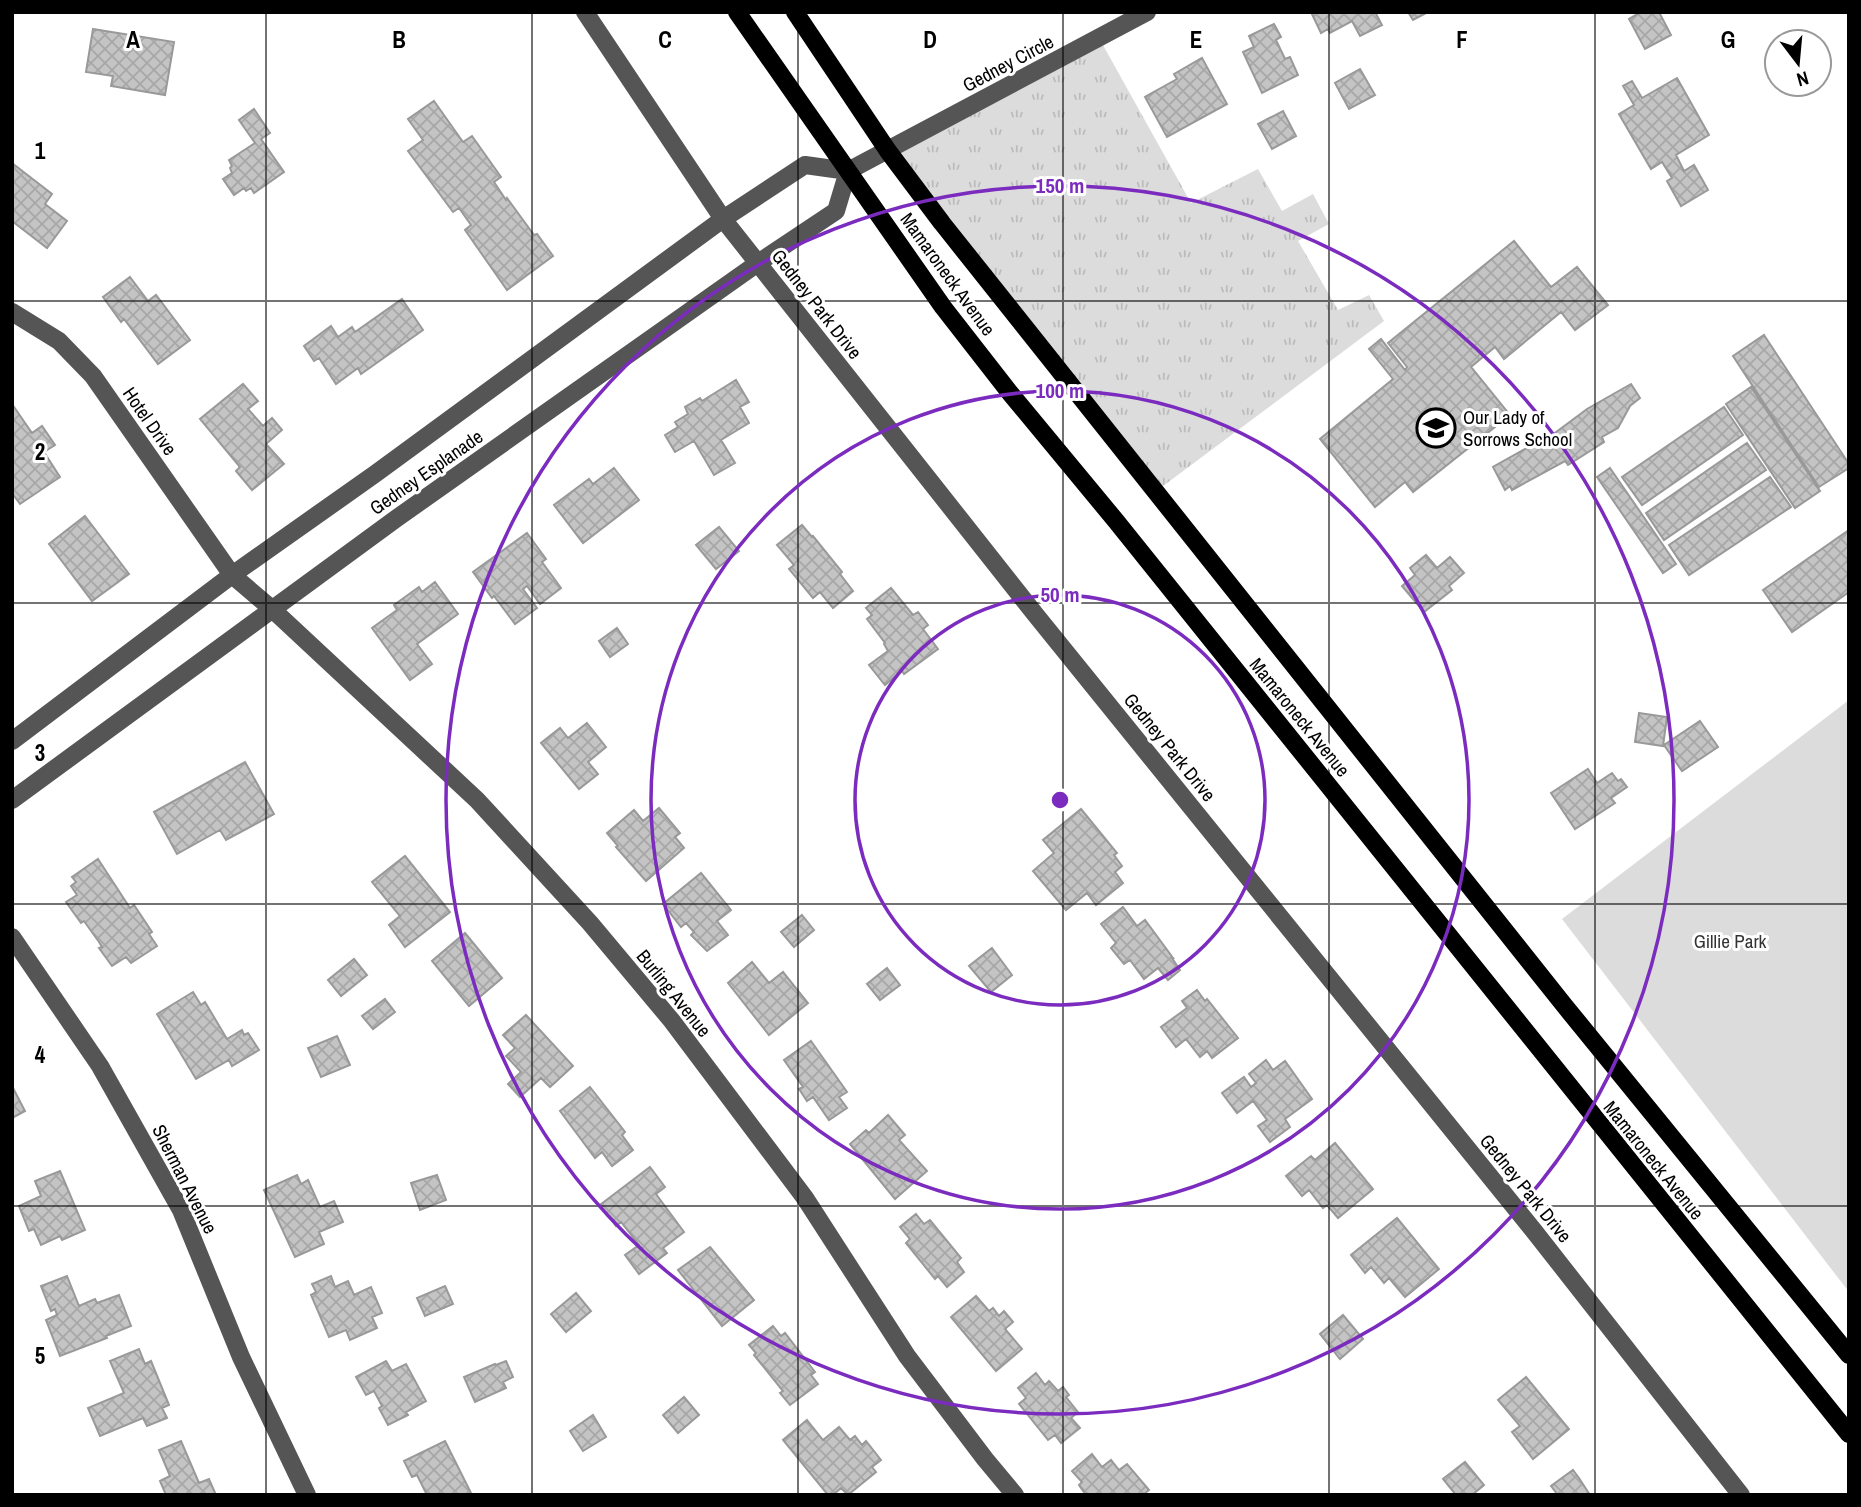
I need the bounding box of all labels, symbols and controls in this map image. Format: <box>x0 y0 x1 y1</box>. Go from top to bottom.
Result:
text: A <box>126 24 140 55</box>
text: B <box>392 24 406 55</box>
text: C <box>658 24 672 55</box>
text: D <box>923 24 937 55</box>
text: E <box>1190 24 1202 55</box>
text: F <box>1456 24 1468 55</box>
text: G <box>1721 24 1735 55</box>
street label: Gedney Circle <box>958 28 1058 98</box>
north arrow <box>1763 28 1833 98</box>
text: N <box>1794 65 1812 93</box>
text: 1 <box>35 135 46 166</box>
text: 150 m <box>1036 171 1084 200</box>
street label: Mamaroneck Avenue <box>895 207 1001 341</box>
street label: Gedney Park Drive <box>766 244 868 364</box>
text: 100 m <box>1036 376 1084 405</box>
street label: Hotel Drive <box>117 382 183 460</box>
place label: Our Lady of Sorrows School <box>1463 404 1572 452</box>
school or university icon: Our Lady of Sorrows School <box>1415 407 1457 449</box>
street label: Gedney Esplanade <box>364 423 488 521</box>
text: 2 <box>35 436 45 467</box>
text: 50 m <box>1040 580 1080 609</box>
street label: Mamaroneck Avenue <box>1244 652 1356 782</box>
street label: Gedney Park Drive <box>1118 687 1222 807</box>
text: 3 <box>35 737 45 768</box>
centre of rings <box>1048 788 1072 812</box>
park label: Gillie Park <box>1694 928 1767 954</box>
street label: Burling Avenue <box>631 944 717 1042</box>
text: 4 <box>35 1039 46 1070</box>
street label: Mamaroneck Avenue <box>1598 1095 1710 1225</box>
street label: Sherman Avenue <box>146 1120 224 1238</box>
street label: Gedney Park Drive <box>1474 1128 1578 1248</box>
text: 5 <box>35 1340 45 1371</box>

